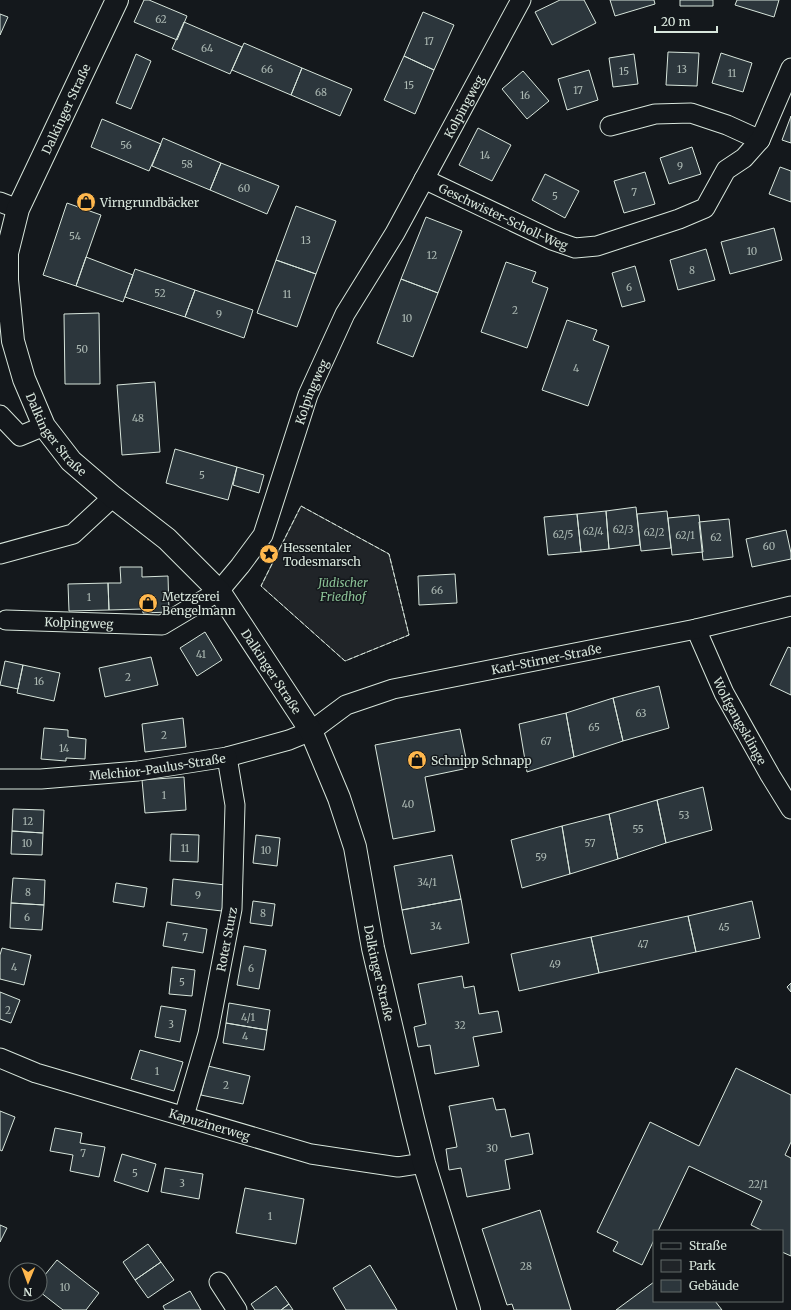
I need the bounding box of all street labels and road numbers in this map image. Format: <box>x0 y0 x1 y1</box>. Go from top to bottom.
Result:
street label: Dalkinger Straße <box>38 61 94 157</box>
street label: Kolpingweg <box>440 72 487 140</box>
street label: Geschwister-Scholl-Weg <box>436 180 571 253</box>
street label: Kolpingweg <box>292 356 331 426</box>
street label: Dalkinger Straße <box>23 390 90 479</box>
street label: Kolpingweg <box>44 614 114 631</box>
street label: Dalkinger Straße <box>238 626 305 716</box>
street label: Karl-Stirner-Straße <box>490 640 603 677</box>
street label: Wolfgangsklinge <box>710 674 770 767</box>
street label: Melchior-Paulus-Straße <box>88 750 227 783</box>
street label: Roter Sturz <box>213 905 240 973</box>
street label: Dalkinger Straße <box>362 924 397 1023</box>
street label: Kapuzinerweg <box>167 1105 253 1143</box>

